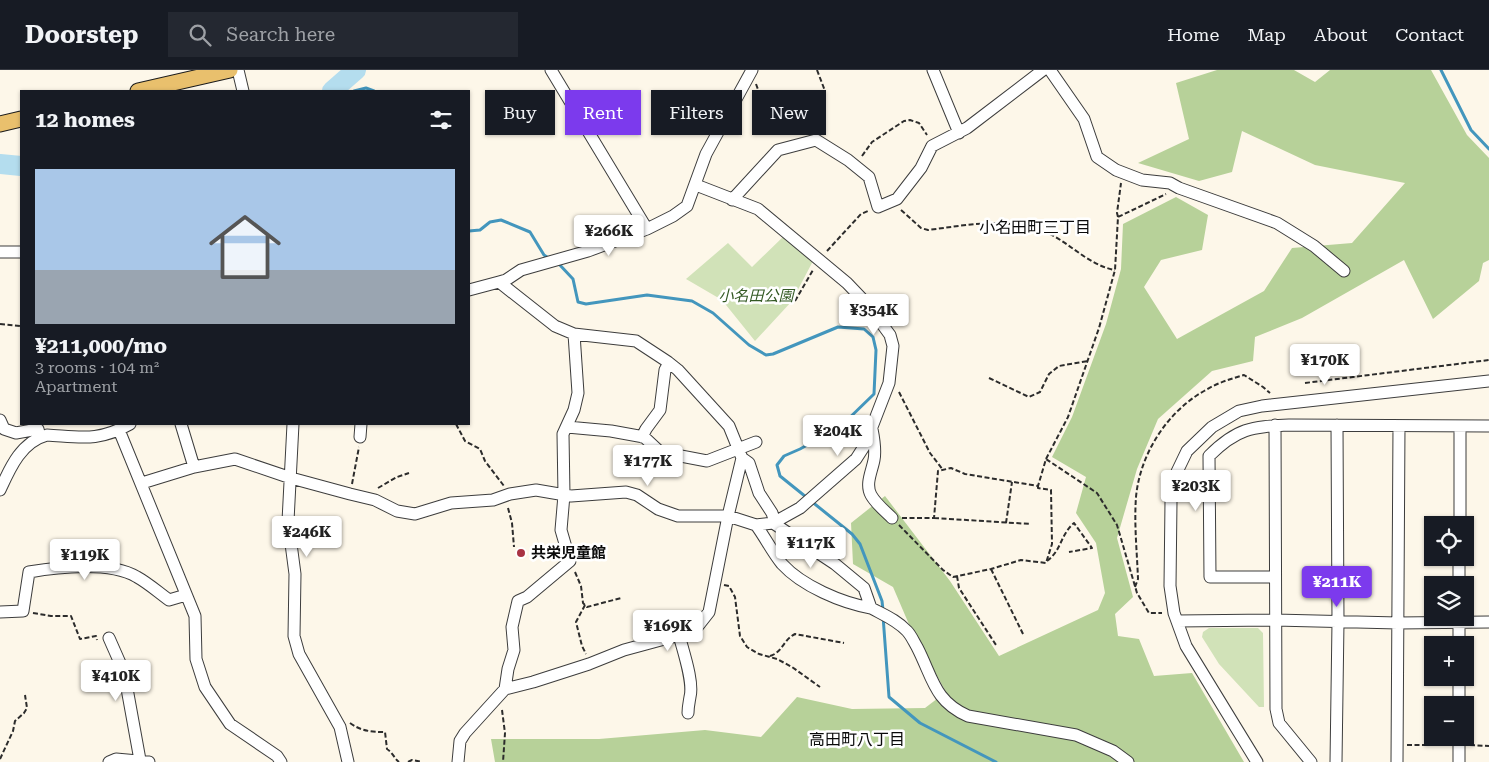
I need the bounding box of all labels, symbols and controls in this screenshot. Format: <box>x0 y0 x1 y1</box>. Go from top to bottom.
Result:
search box <box>168 12 518 57</box>
text: Doorstep <box>25 21 138 49</box>
icon: search <box>186 21 214 49</box>
text: Search here <box>226 23 335 46</box>
text: Home <box>1167 24 1219 45</box>
text: Map <box>1247 24 1286 45</box>
text: About <box>1314 24 1367 45</box>
text: Contact <box>1395 24 1464 45</box>
chip: Buy <box>485 90 555 135</box>
chip: Rent <box>565 90 641 135</box>
chip: Filters <box>651 90 742 135</box>
chip: New <box>752 90 826 135</box>
icon: filters <box>427 106 455 134</box>
text: 12 homes <box>35 108 135 132</box>
icon: home <box>200 202 290 292</box>
pin: ¥266K <box>574 214 644 257</box>
district label: 小名田町三丁目 <box>979 218 1091 237</box>
text: ¥266K <box>585 221 633 240</box>
park label: 小名田公園 <box>718 287 795 305</box>
pin: ¥354K <box>839 294 909 336</box>
text: ¥354K <box>850 300 898 319</box>
text: ¥211,000/mo <box>35 334 167 358</box>
pin: ¥170K <box>1290 344 1360 386</box>
text: ¥170K <box>1301 350 1349 369</box>
text: 3 rooms · 104 m² <box>35 358 159 377</box>
text: Apartment <box>35 377 118 396</box>
pin: ¥204K <box>803 414 873 457</box>
text: ¥204K <box>814 421 862 440</box>
pin: ¥177K <box>613 444 683 487</box>
text: ¥177K <box>624 451 672 470</box>
pin: ¥203K <box>1161 470 1231 512</box>
text: ¥203K <box>1172 476 1220 495</box>
pin: ¥246K <box>272 516 342 558</box>
map controls <box>1424 516 1474 746</box>
button: locate <box>1424 516 1474 566</box>
text: ¥246K <box>283 522 331 541</box>
pin: ¥117K <box>776 526 846 569</box>
text: ¥117K <box>787 533 835 552</box>
pin: ¥119K <box>50 538 120 581</box>
place label: 共栄児童館 <box>531 544 606 562</box>
text: ¥119K <box>61 545 109 564</box>
marker: 共栄児童館 <box>515 547 527 559</box>
pin: ¥211K <box>1302 566 1372 608</box>
text: ¥211K <box>1313 572 1361 591</box>
button: layers <box>1424 576 1474 626</box>
pin: ¥169K <box>633 610 703 652</box>
text: ¥169K <box>644 616 692 635</box>
button: + <box>1424 636 1474 686</box>
pin: ¥410K <box>81 660 151 702</box>
text: ¥410K <box>92 666 140 685</box>
button: − <box>1424 696 1474 746</box>
district label: 高田町八丁目 <box>809 730 905 749</box>

